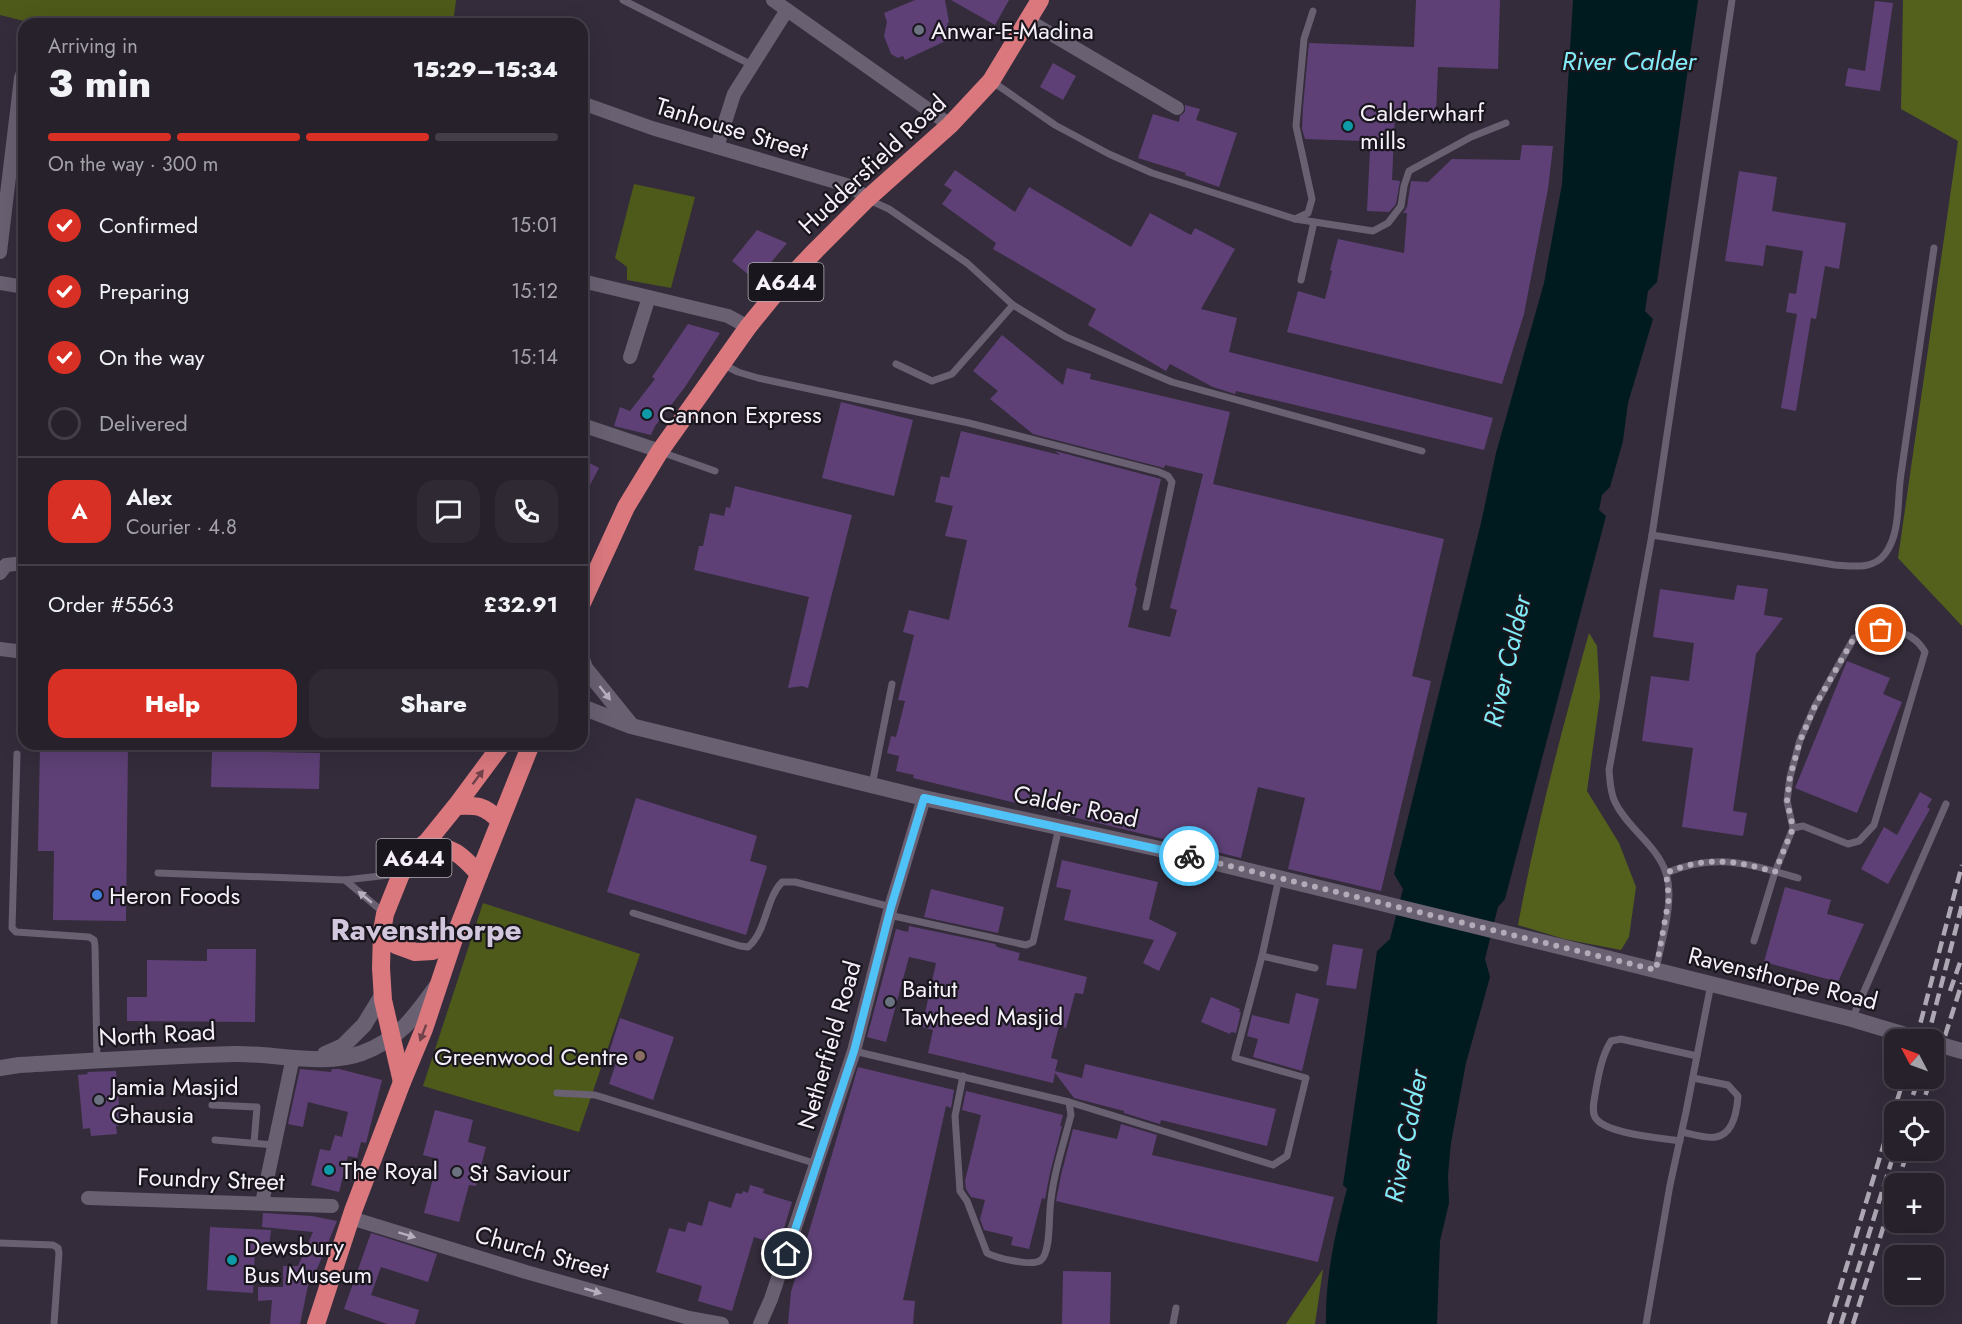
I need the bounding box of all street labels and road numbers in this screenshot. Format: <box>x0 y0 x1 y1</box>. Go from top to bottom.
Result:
street label: Huddersfield Road <box>790 86 954 242</box>
street label: Tanhouse Street <box>651 88 813 168</box>
road number: A644 <box>748 263 824 301</box>
street label: Calder Road <box>1010 776 1142 836</box>
road number: A644 <box>376 839 452 877</box>
street label: Ravensthorpe Road <box>1684 938 1882 1018</box>
street label: Netherfield Road <box>788 957 870 1133</box>
street label: North Road <box>98 1013 216 1055</box>
street label: Foundry Street <box>137 1159 285 1199</box>
street label: Church Street <box>471 1216 613 1288</box>

